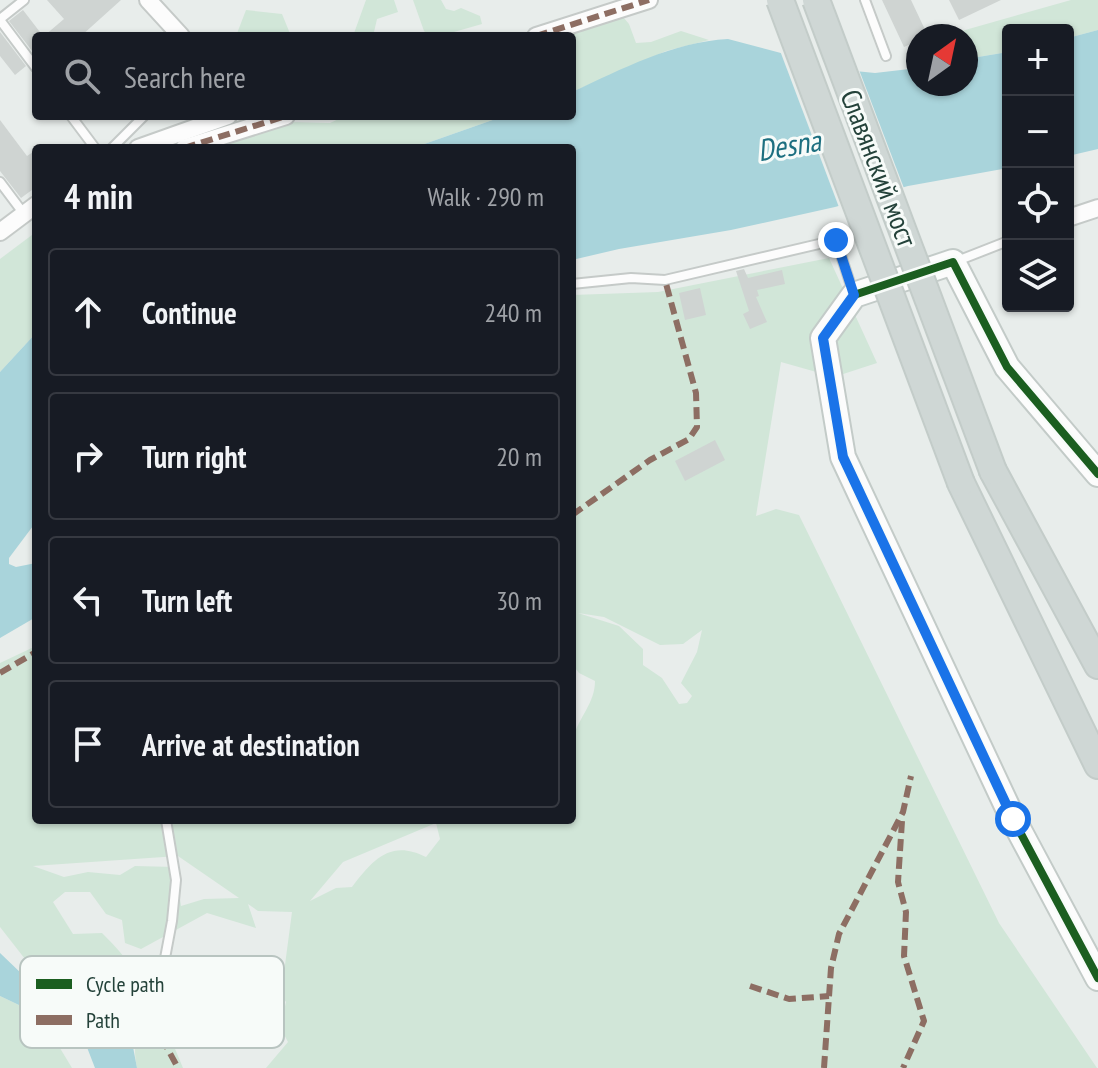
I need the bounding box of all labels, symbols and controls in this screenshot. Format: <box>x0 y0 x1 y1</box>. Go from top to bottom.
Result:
north arrow <box>906 24 978 96</box>
map controls <box>1002 24 1074 312</box>
button: + <box>1002 24 1074 96</box>
search box <box>32 32 576 120</box>
icon: search <box>60 54 104 98</box>
text: Search here <box>124 57 246 96</box>
street label: Славянский мост <box>833 84 926 252</box>
button: − <box>1002 96 1074 168</box>
water label: Desna <box>754 119 825 169</box>
button: locate <box>1002 168 1074 240</box>
text: 4 min <box>64 174 133 218</box>
text: Walk · 290 m <box>427 180 544 213</box>
route end <box>818 222 854 258</box>
button: layers <box>1002 240 1074 312</box>
icon: ahead <box>66 290 110 334</box>
text: Continue <box>142 293 237 332</box>
text: 240 m <box>484 296 542 329</box>
icon: right <box>66 434 110 478</box>
text: Turn right <box>142 437 246 476</box>
text: 20 m <box>496 440 542 473</box>
icon: left <box>66 578 110 622</box>
text: Turn left <box>142 581 232 620</box>
text: 30 m <box>496 584 542 617</box>
icon: arrive <box>66 722 110 766</box>
text: Arrive at destination <box>142 725 360 764</box>
route start <box>995 801 1031 837</box>
legend <box>20 956 284 1048</box>
text: Cycle path <box>86 970 164 998</box>
text: Path <box>86 1006 120 1034</box>

